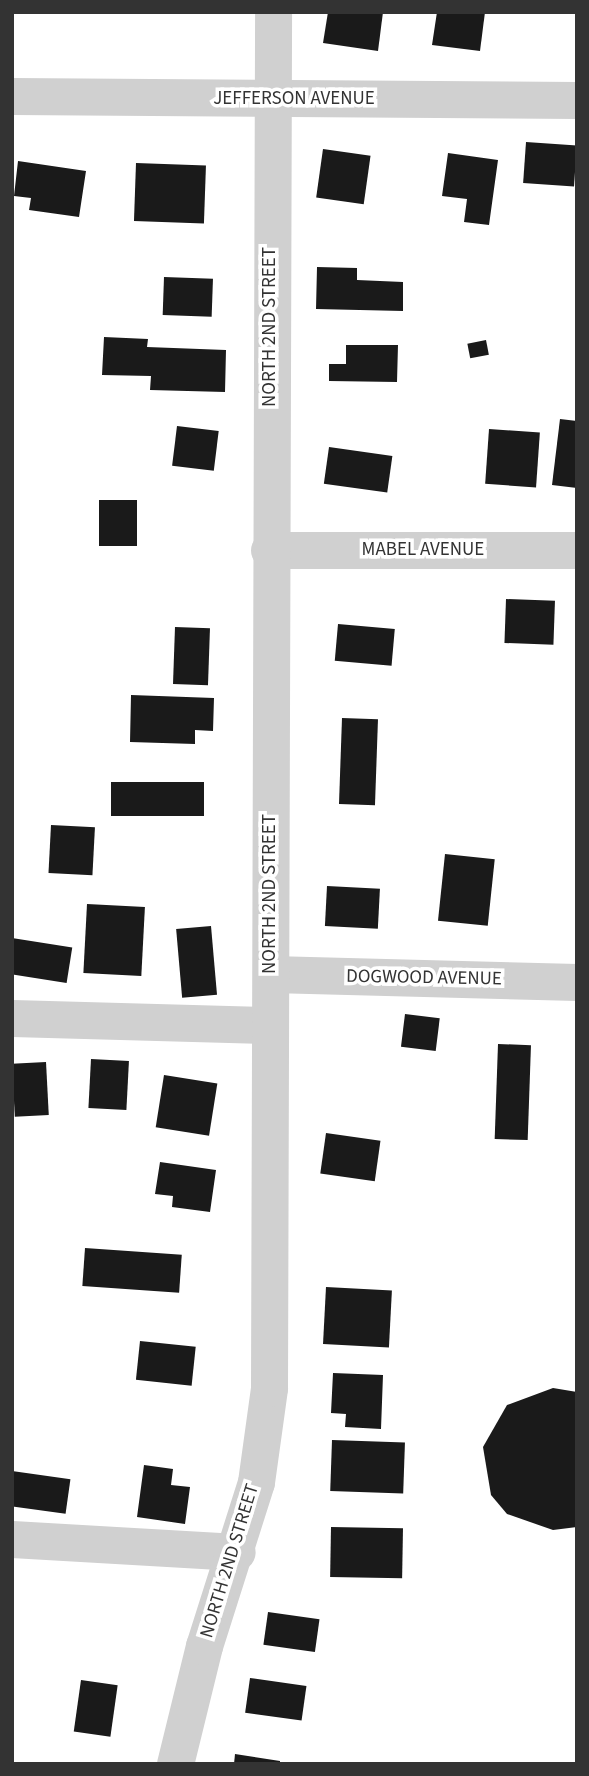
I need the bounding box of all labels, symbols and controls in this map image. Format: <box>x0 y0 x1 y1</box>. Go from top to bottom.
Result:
street label: JEFFERSON AVENUE <box>213 88 375 110</box>
street label: NORTH 2ND STREET <box>259 247 281 407</box>
street label: MABEL AVENUE <box>362 539 484 561</box>
street label: NORTH 2ND STREET <box>259 814 281 974</box>
street label: DOGWOOD AVENUE <box>346 965 502 991</box>
street label: NORTH 2ND STREET <box>196 1481 264 1641</box>

